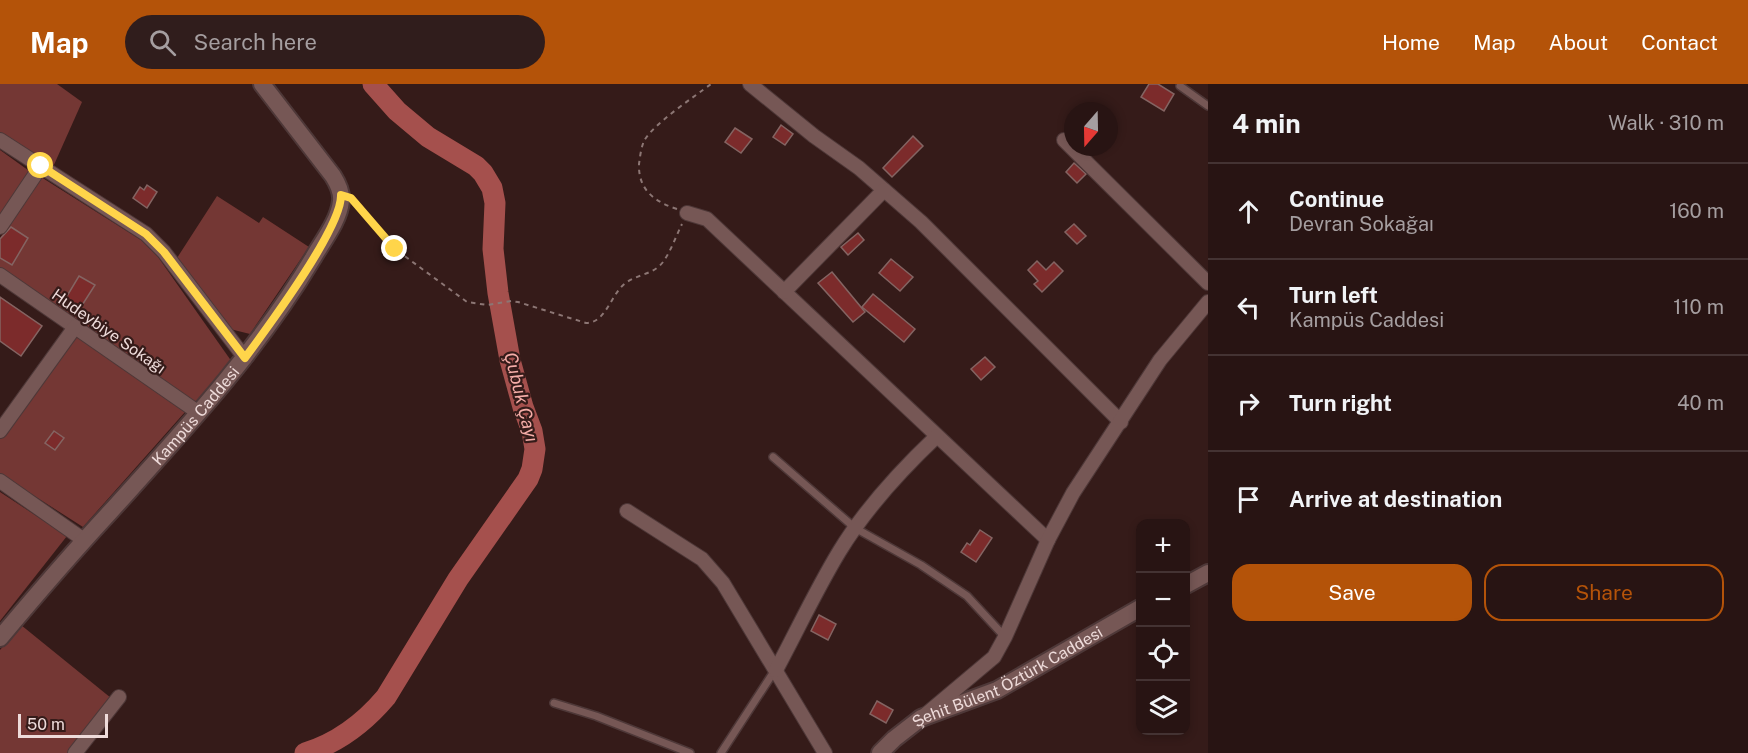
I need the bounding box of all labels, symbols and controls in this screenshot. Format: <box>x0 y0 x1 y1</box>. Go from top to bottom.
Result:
search box <box>125 15 545 69</box>
text: Map <box>30 26 89 59</box>
icon: search <box>146 26 179 59</box>
text: Search here <box>194 29 317 55</box>
text: Home <box>1382 30 1440 55</box>
text: Map <box>1473 30 1516 55</box>
text: About <box>1549 30 1608 55</box>
text: Contact <box>1641 30 1718 55</box>
north arrow <box>1064 102 1118 156</box>
text: 4 min <box>1232 108 1301 139</box>
text: Walk · 310 m <box>1608 111 1724 135</box>
route start <box>27 152 53 178</box>
text: Continue <box>1289 186 1384 212</box>
icon: ahead <box>1232 195 1265 228</box>
text: 160 m <box>1669 199 1724 223</box>
text: Devran Sokağaı <box>1289 212 1434 236</box>
route end <box>381 235 407 261</box>
text: Turn left <box>1289 282 1378 308</box>
street label: Hudeybiye Sokağı <box>48 285 169 378</box>
icon: left <box>1232 291 1265 324</box>
text: 110 m <box>1673 295 1724 319</box>
text: Kampüs Caddesi <box>1289 308 1444 332</box>
water label: Çubuk Çayı <box>500 350 543 444</box>
street label: Kampüs Caddesi <box>148 363 243 469</box>
icon: right <box>1232 387 1265 420</box>
text: Turn right <box>1289 390 1392 416</box>
text: 40 m <box>1677 391 1724 415</box>
icon: arrive <box>1232 483 1265 516</box>
text: Arrive at destination <box>1289 486 1502 512</box>
map controls <box>1136 519 1190 735</box>
button: + <box>1136 519 1190 573</box>
button: Save <box>1232 564 1472 621</box>
button: Share <box>1484 564 1724 621</box>
button: − <box>1136 573 1190 627</box>
street label: Şehit Bülent Öztürk Caddesi <box>908 623 1106 731</box>
button: locate <box>1136 627 1190 681</box>
button: layers <box>1136 681 1190 735</box>
scale bar <box>18 711 108 738</box>
text: 50 m <box>27 715 65 734</box>

